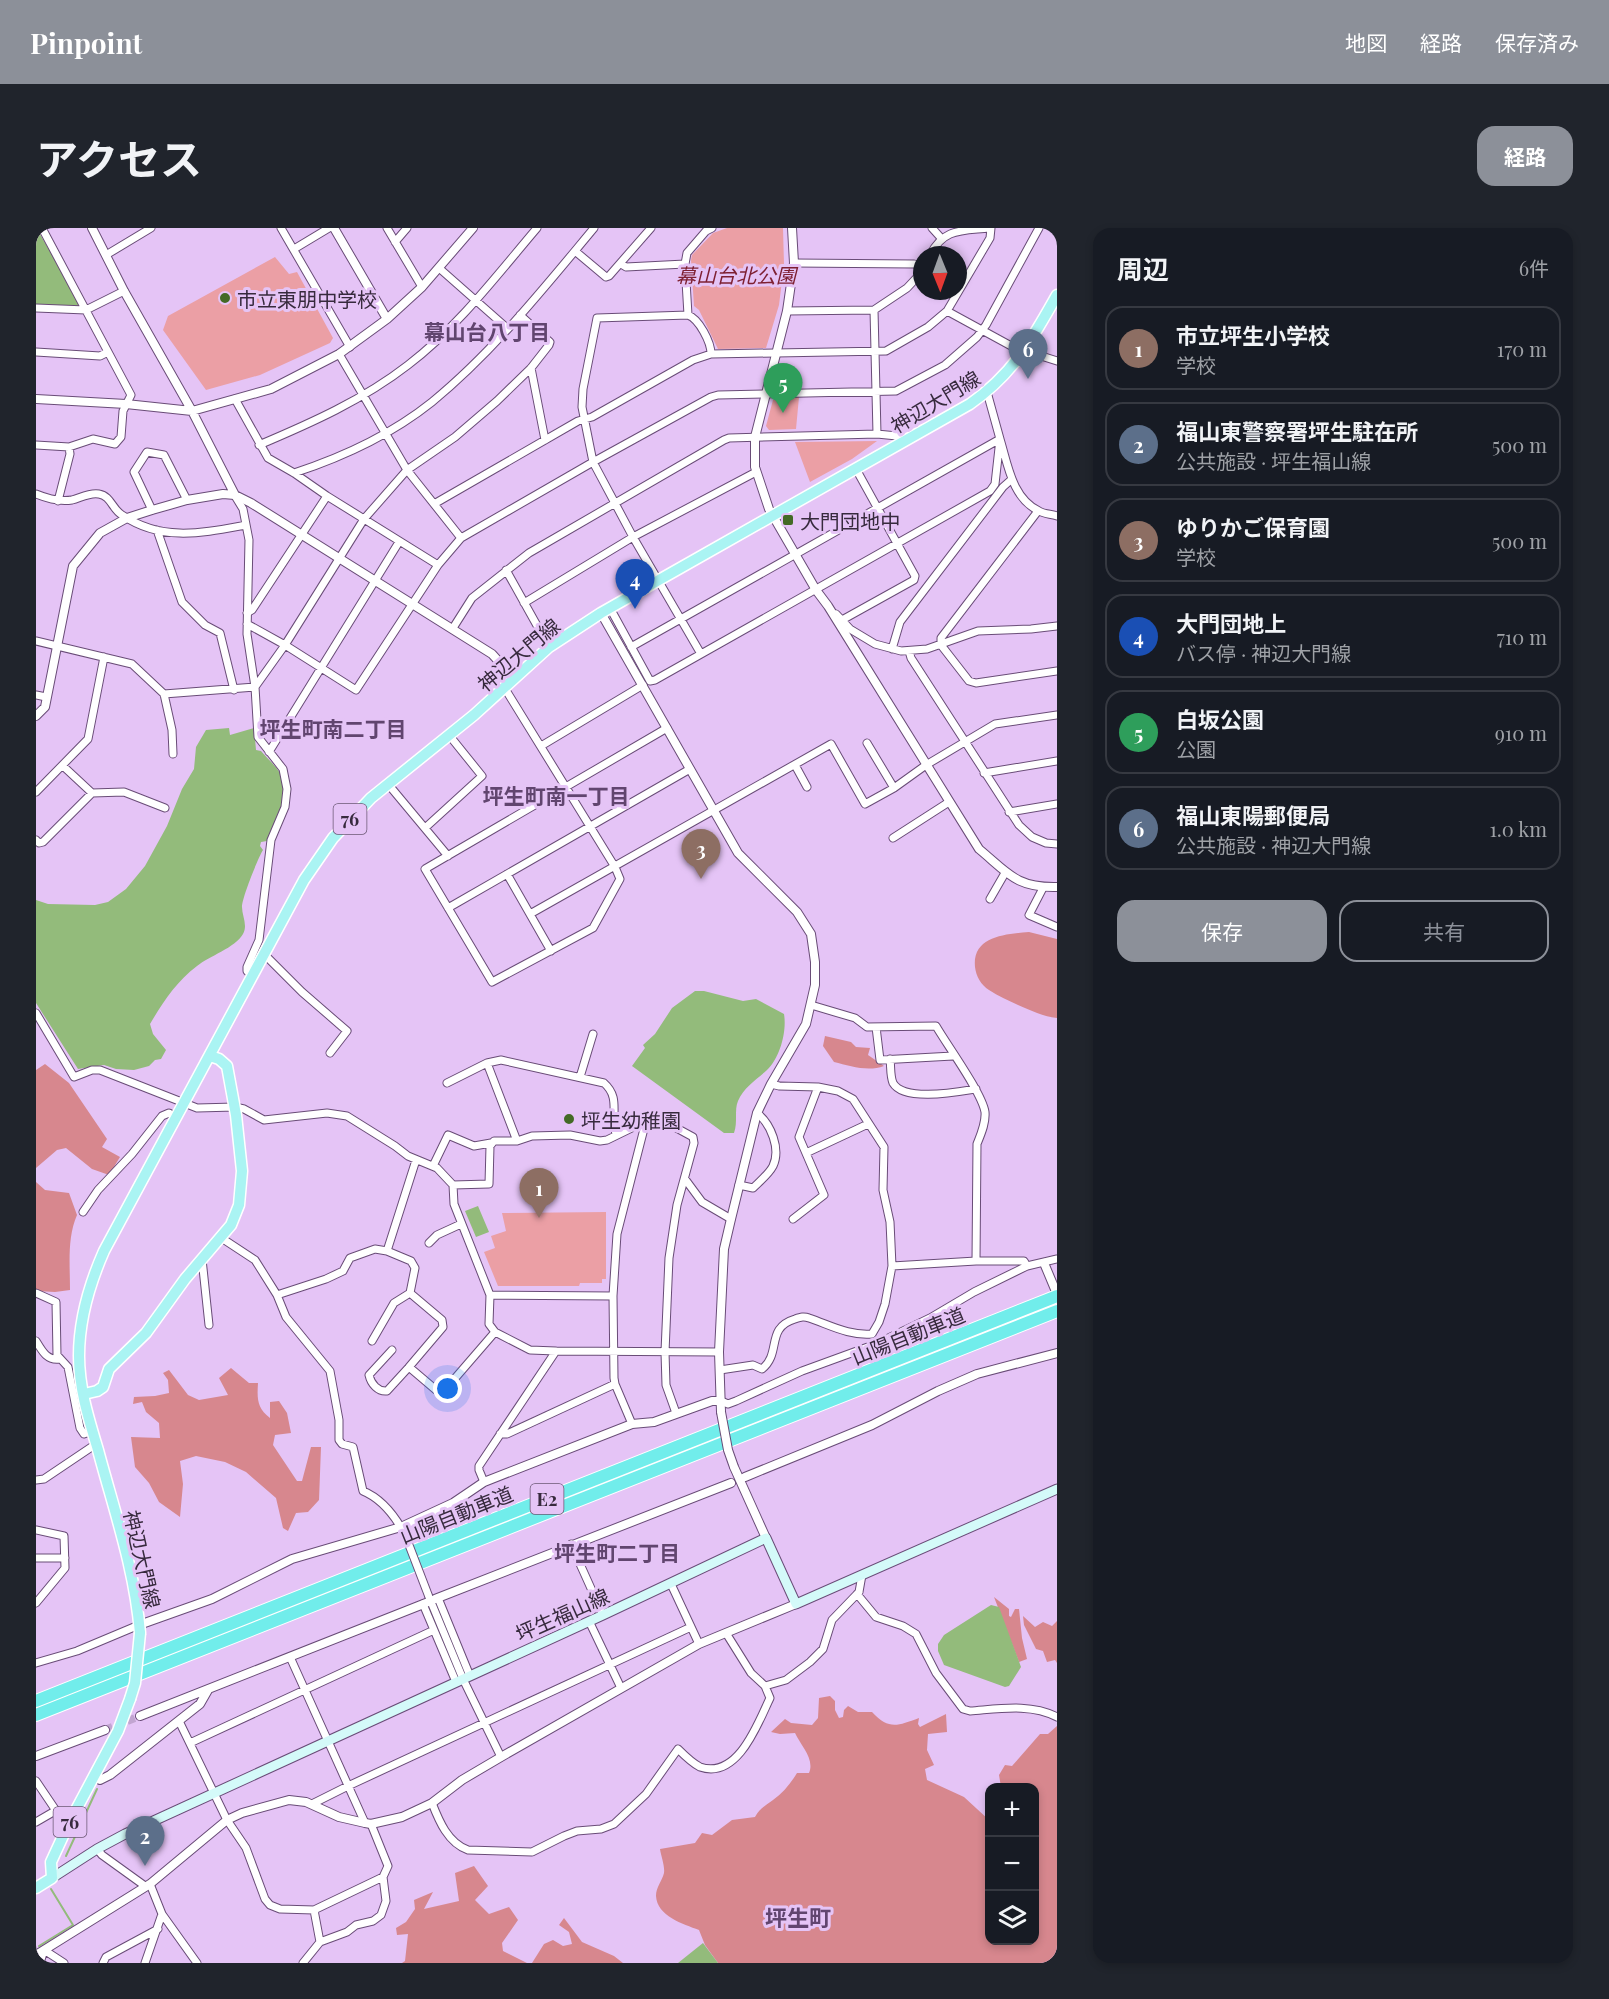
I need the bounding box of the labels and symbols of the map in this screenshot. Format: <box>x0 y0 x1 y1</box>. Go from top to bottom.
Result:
north arrow <box>913 246 967 300</box>
park label: 幕山台北公園 <box>676 261 799 288</box>
place label: 市立東朋中学校 <box>237 285 377 312</box>
marker: 市立東朋中学校 <box>218 291 232 305</box>
district label: 幕山台八丁目 <box>424 317 550 345</box>
pin: 6 <box>1008 330 1048 379</box>
pin: 5 <box>764 364 802 413</box>
street label: 神辺大門線 <box>885 364 985 438</box>
place label: 大門団地中 <box>800 507 900 534</box>
marker: 大門団地中 <box>781 513 795 527</box>
pin: 4 <box>616 560 654 609</box>
street label: 神辺大門線 <box>471 612 565 696</box>
district label: 坪生町南二丁目 <box>260 714 407 742</box>
district label: 坪生町南一丁目 <box>483 781 630 809</box>
road number: 76 <box>334 804 366 834</box>
pin: 3 <box>682 830 720 879</box>
place label: 坪生幼稚園 <box>581 1106 681 1133</box>
marker: 坪生幼稚園 <box>562 1112 576 1126</box>
pin: 1 <box>520 1168 558 1218</box>
street label: 山陽自動車道 <box>847 1300 969 1370</box>
your location <box>433 1374 462 1403</box>
street label: 山陽自動車道 <box>395 1479 517 1549</box>
road number: E2 <box>530 1484 564 1514</box>
street label: 神辺大門線 <box>119 1507 167 1611</box>
district label: 坪生町二丁目 <box>554 1538 680 1566</box>
street label: 坪生福山線 <box>511 1581 613 1647</box>
road number: 76 <box>54 1807 87 1837</box>
pin: 2 <box>126 1816 164 1866</box>
district label: 坪生町 <box>765 1902 831 1932</box>

